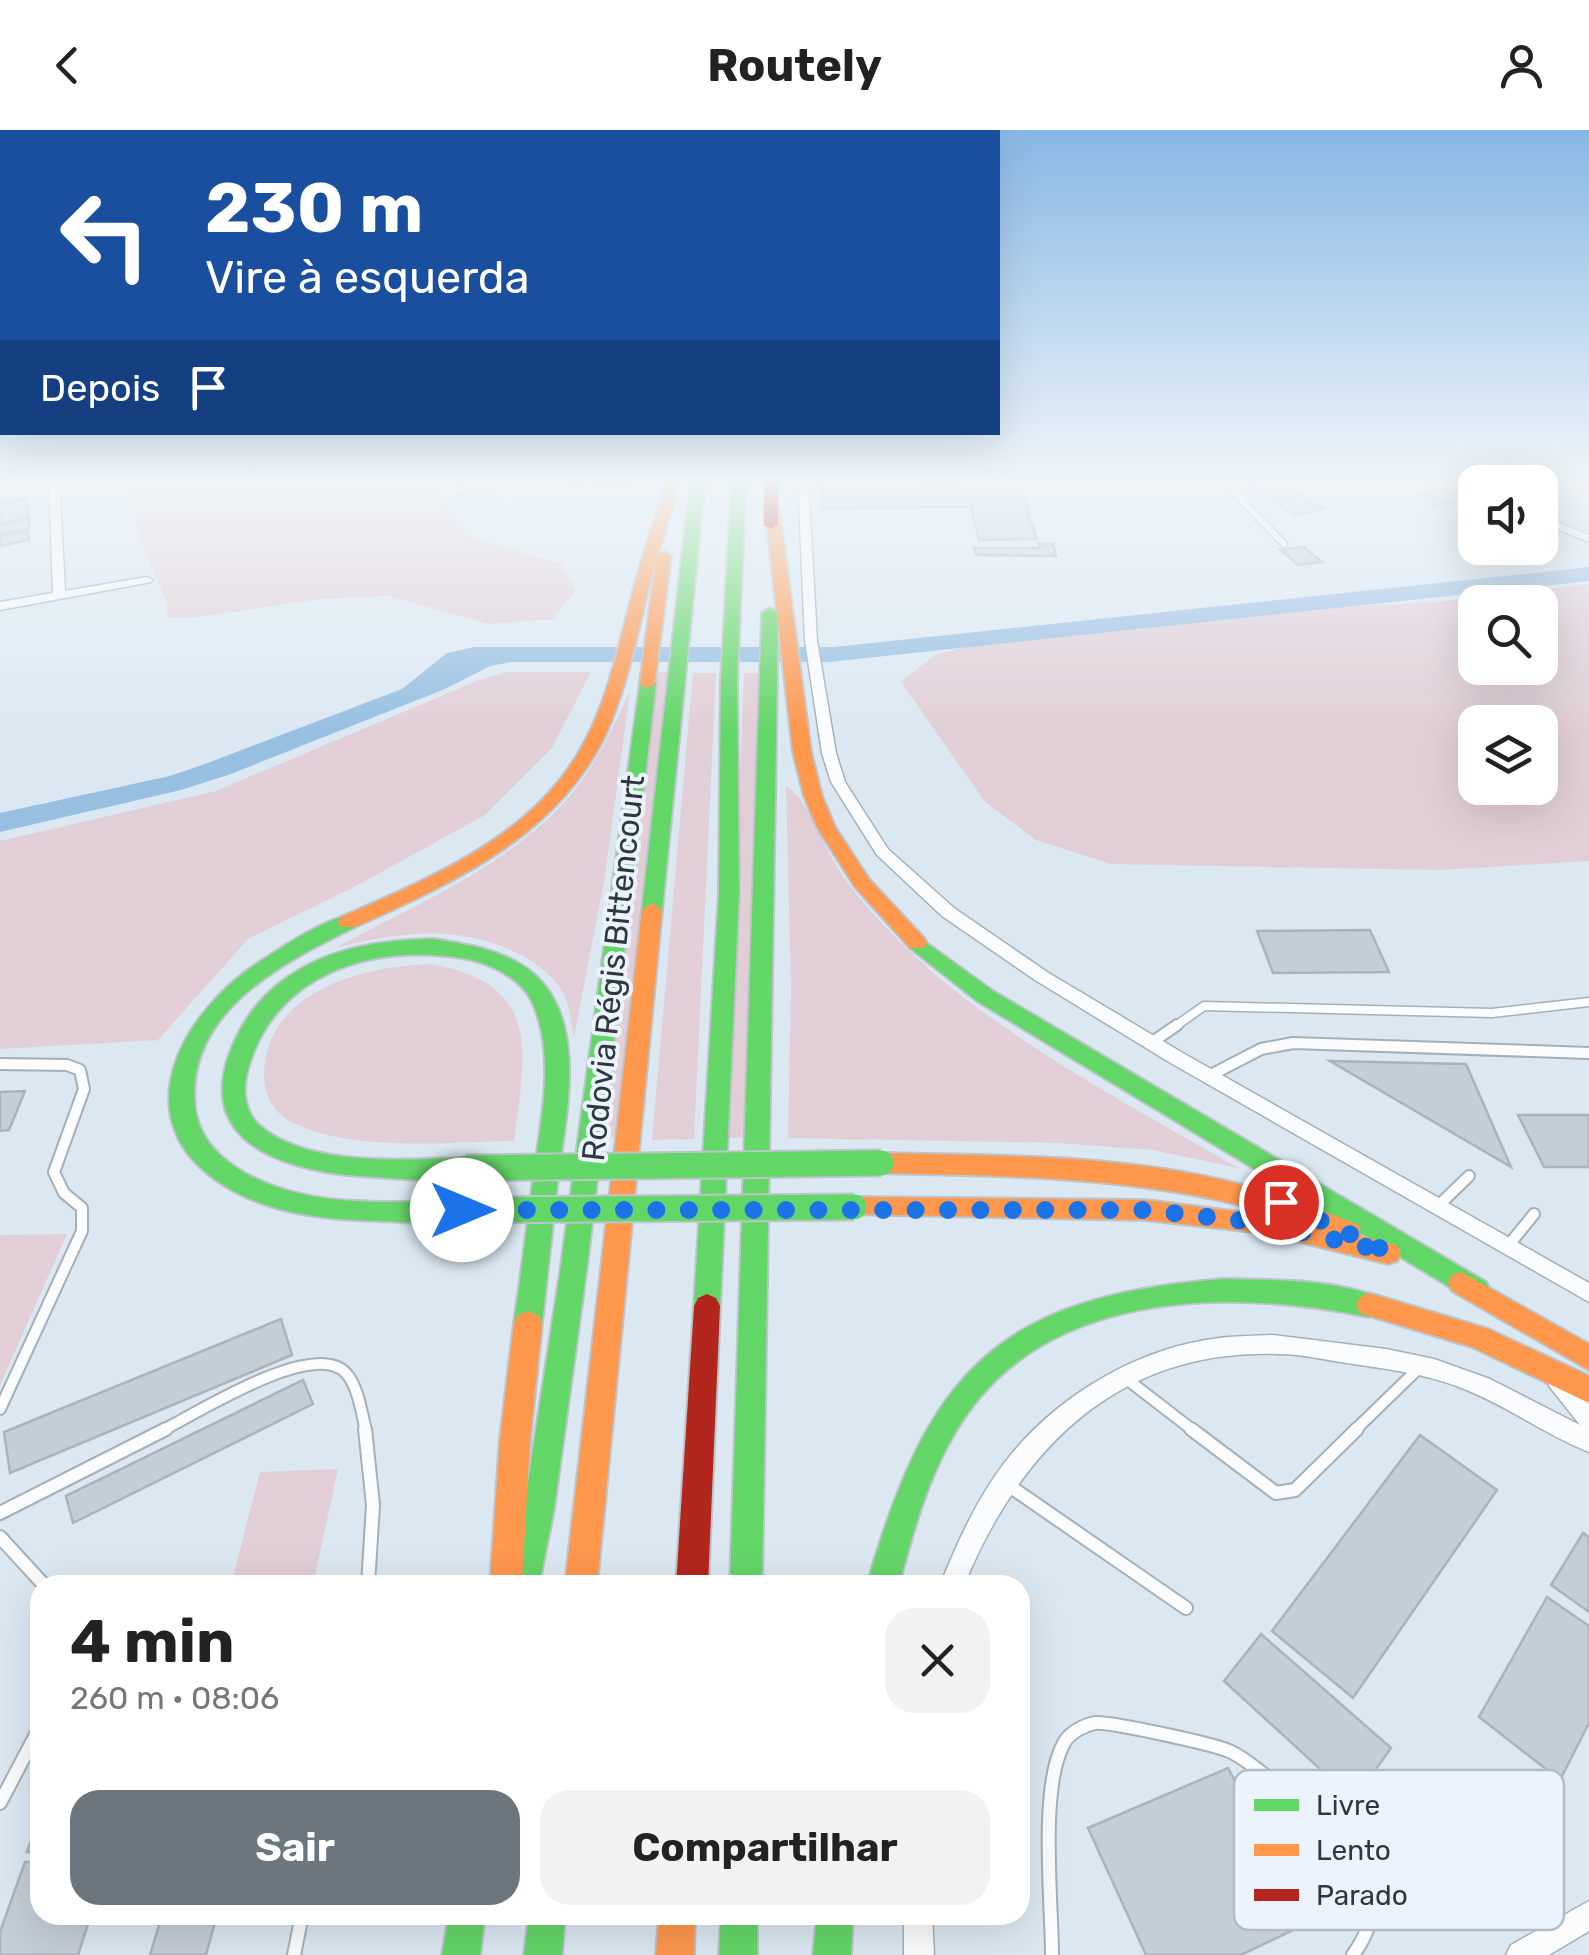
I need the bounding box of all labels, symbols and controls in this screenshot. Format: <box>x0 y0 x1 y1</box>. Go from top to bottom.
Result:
icon: back <box>40 38 95 93</box>
icon: person <box>1494 38 1549 93</box>
text: Routely <box>707 39 882 92</box>
text: 230 m <box>205 167 423 250</box>
icon: left <box>40 170 170 300</box>
text: Vire à esquerda <box>205 251 529 304</box>
icon: arrive <box>181 360 236 415</box>
text: Depois <box>40 365 161 411</box>
map controls <box>1458 465 1558 805</box>
button: sound <box>1458 465 1558 565</box>
button: search <box>1458 585 1558 685</box>
button: layers <box>1458 705 1558 805</box>
street label: Rodovia Régis Bittencourt <box>574 773 652 1163</box>
position arrow <box>410 1158 514 1262</box>
pin <box>1239 1160 1324 1245</box>
icon: arrive <box>1254 1175 1309 1230</box>
text: 4 min <box>70 1606 234 1677</box>
button: close <box>885 1608 990 1713</box>
text: 260 m · 08:06 <box>70 1679 279 1717</box>
legend <box>1234 1770 1564 1930</box>
text: Livre <box>1316 1789 1380 1822</box>
button: Sair <box>70 1790 520 1905</box>
button: Compartilhar <box>540 1790 990 1905</box>
text: Lento <box>1316 1834 1391 1867</box>
text: Parado <box>1316 1879 1408 1912</box>

